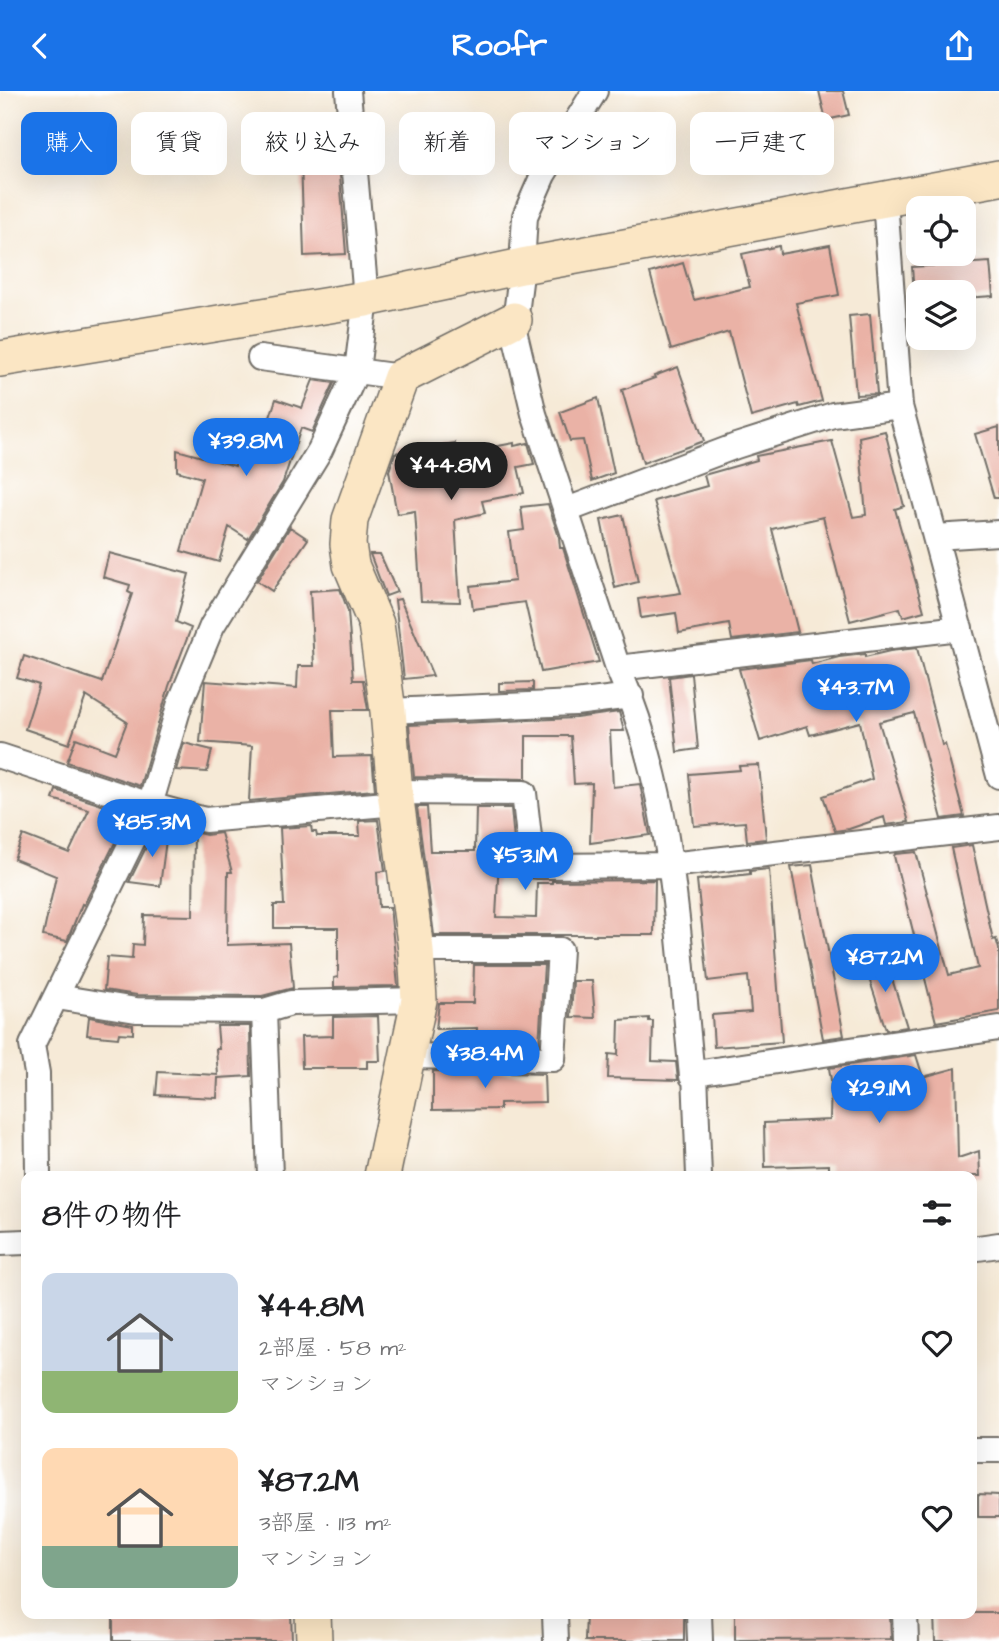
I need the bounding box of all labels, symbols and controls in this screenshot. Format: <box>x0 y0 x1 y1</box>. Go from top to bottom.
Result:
text: Roofr <box>452 23 547 68</box>
icon: back <box>21 27 59 65</box>
icon: share <box>940 27 978 65</box>
chip: 購入 <box>21 112 117 175</box>
chip: 賃貸 <box>131 112 227 175</box>
chip: 絞り込み <box>241 112 385 175</box>
chip: 新着 <box>399 112 495 175</box>
chip: マンション <box>509 112 676 175</box>
chip: 一戸建て <box>690 112 834 175</box>
map controls <box>906 196 976 350</box>
button: locate <box>906 196 976 266</box>
button: layers <box>906 280 976 350</box>
pin: ¥39.8M <box>189 419 303 478</box>
text: ¥39.8M <box>209 425 283 457</box>
pin: ¥44.8M <box>394 443 508 502</box>
text: ¥44.8M <box>411 449 491 481</box>
pin: ¥43.7M <box>799 665 913 724</box>
text: ¥43.7M <box>818 671 894 703</box>
pin: ¥85.3M <box>95 799 209 859</box>
text: ¥85.3M <box>113 806 191 838</box>
pin: ¥53.1M <box>468 833 582 892</box>
text: ¥53.1M <box>492 839 558 871</box>
pin: ¥87.2M <box>828 935 942 994</box>
text: ¥87.2M <box>847 941 923 973</box>
pin: ¥38.4M <box>428 1031 542 1090</box>
text: ¥38.4M <box>447 1037 523 1069</box>
pin: ¥29.1M <box>822 1065 936 1125</box>
text: ¥29.1M <box>847 1072 911 1104</box>
icon: filters <box>918 1194 956 1232</box>
text: 8件の物件 <box>42 1195 181 1237</box>
text: ¥44.8M <box>259 1286 364 1328</box>
icon: home <box>98 1301 182 1385</box>
icon: heart <box>918 1324 956 1362</box>
text: 2部屋 · 58 m² <box>259 1332 407 1364</box>
text: マンション <box>259 1368 373 1400</box>
text: ¥87.2M <box>259 1461 359 1503</box>
icon: home <box>98 1476 182 1560</box>
icon: heart <box>918 1499 956 1537</box>
text: 3部屋 · 113 m² <box>259 1507 392 1539</box>
text: マンション <box>259 1543 373 1575</box>

